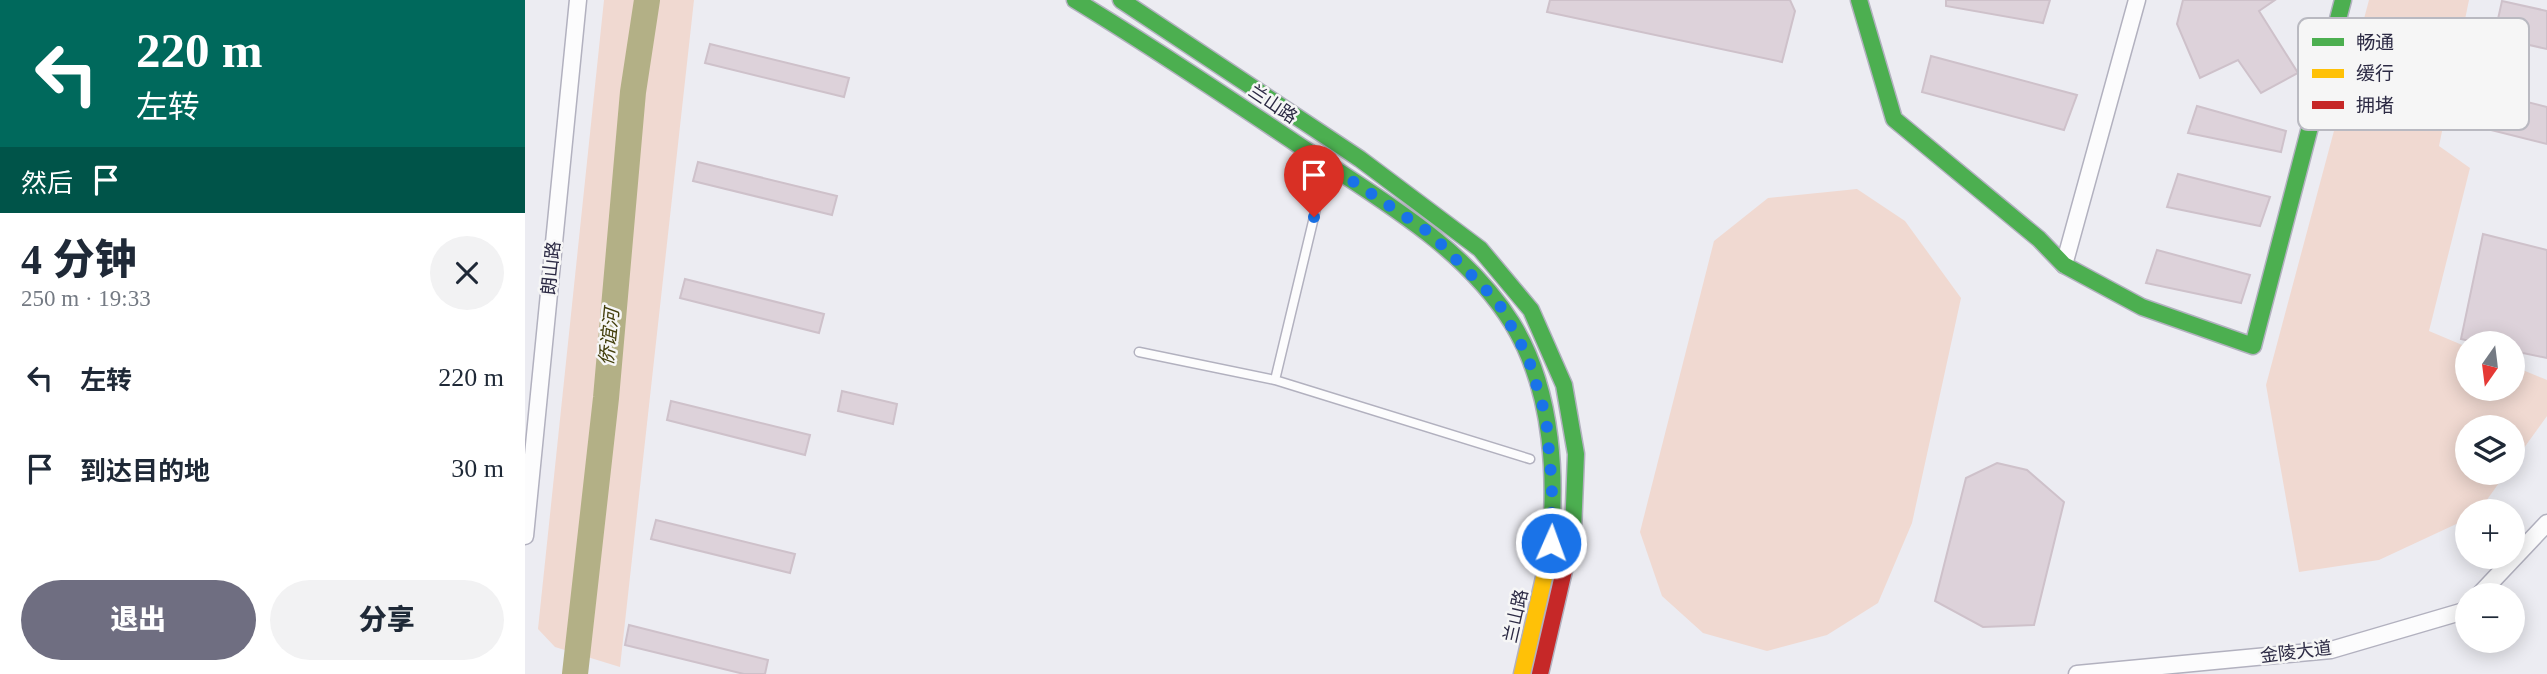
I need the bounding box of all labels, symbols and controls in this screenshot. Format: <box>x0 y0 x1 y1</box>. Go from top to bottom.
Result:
legend <box>2298 18 2529 130</box>
text: 220 m <box>136 23 263 78</box>
icon: left <box>21 28 112 119</box>
text: 畅通 <box>2356 32 2394 53</box>
text: 缓行 <box>2356 63 2394 84</box>
street label: 兰山路 <box>1245 81 1301 127</box>
text: 左转 <box>136 89 200 125</box>
text: 拥堵 <box>2356 95 2394 116</box>
pin <box>1284 145 1344 217</box>
icon: arrive <box>1295 156 1333 194</box>
icon: arrive <box>87 161 125 199</box>
text: 然后 <box>21 169 73 198</box>
button: close <box>430 236 504 310</box>
text: 4 分钟 <box>21 237 137 283</box>
street label: 朗山路 <box>538 240 564 296</box>
text: 250 m · 19:33 <box>21 286 151 311</box>
water label: 侨谊河 <box>596 304 623 366</box>
north arrow <box>2455 331 2525 401</box>
map controls <box>2455 331 2525 653</box>
icon: left <box>21 359 59 397</box>
text: 220 m <box>438 363 504 392</box>
text: 左转 <box>80 366 132 395</box>
button: layers <box>2455 415 2525 485</box>
icon: arrive <box>21 450 59 488</box>
text: 30 m <box>451 454 504 483</box>
text: 到达目的地 <box>80 457 210 486</box>
button: + <box>2455 499 2525 569</box>
position arrow <box>1514 506 1588 580</box>
button: 退出 <box>21 580 256 660</box>
button: 分享 <box>270 580 504 660</box>
button: − <box>2455 583 2525 653</box>
street label: 兰山路 <box>1500 587 1532 645</box>
street label: 金陵大道 <box>2259 638 2333 666</box>

